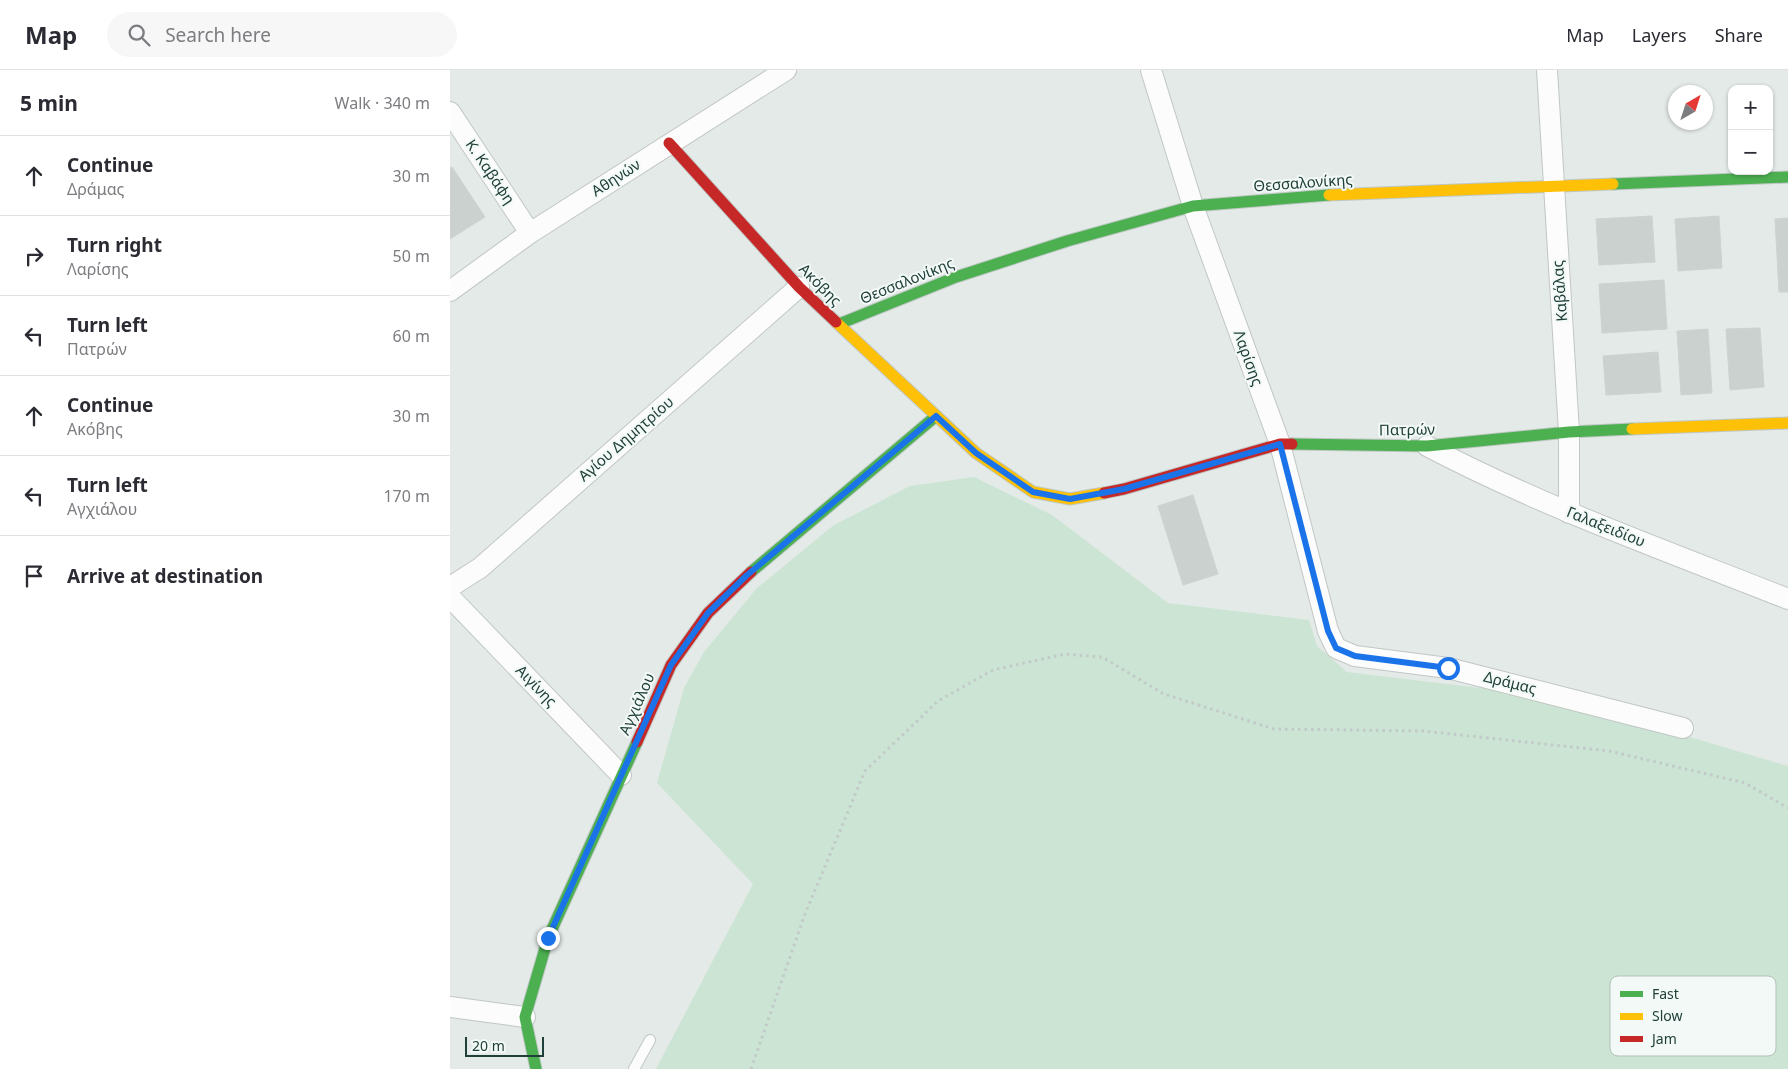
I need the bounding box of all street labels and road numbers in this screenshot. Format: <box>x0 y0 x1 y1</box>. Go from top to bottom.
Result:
street label: Κ. Καβάφη <box>462 135 520 208</box>
street label: Αθηνών <box>587 154 644 200</box>
street label: Θεσσαλονίκης <box>1253 169 1353 195</box>
street label: Θεσσαλονίκης <box>857 252 956 308</box>
street label: Ακόβης <box>795 259 846 310</box>
street label: Καβάλας <box>1547 260 1571 322</box>
street label: Λαρίσης <box>1230 327 1268 388</box>
street label: Αγίου Δημητρίου <box>573 391 677 485</box>
street label: Πατρών <box>1379 419 1435 439</box>
street label: Γαλαξειδίου <box>1564 501 1649 551</box>
street label: Αιγίνης <box>512 660 562 711</box>
street label: Δράμας <box>1482 666 1539 698</box>
street label: Αγχιάλου <box>614 669 659 738</box>

